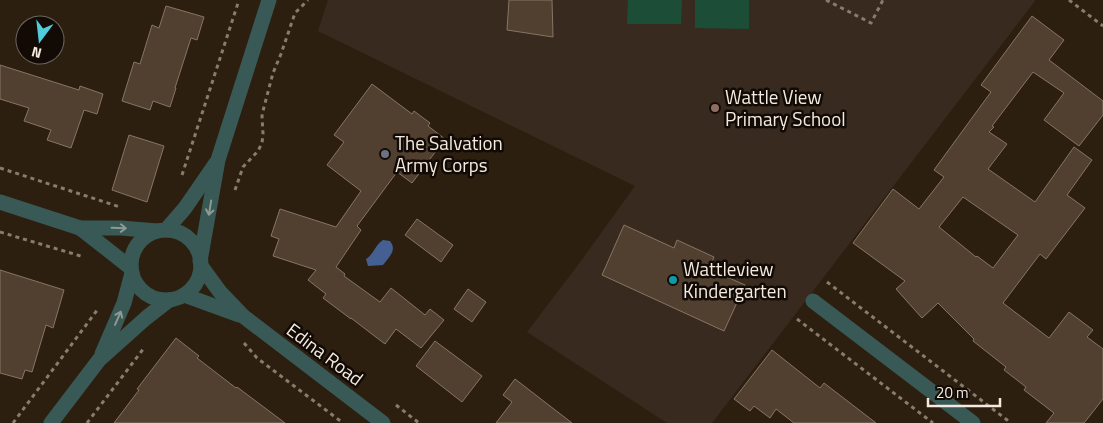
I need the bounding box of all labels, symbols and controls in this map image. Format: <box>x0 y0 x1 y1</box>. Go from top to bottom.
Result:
north arrow <box>15 15 65 65</box>
text: N <box>29 42 44 64</box>
place label: Wattle View Primary School <box>725 82 846 133</box>
marker: Wattle View Primary School <box>709 102 721 114</box>
place label: The Salvation Army Corps <box>395 128 503 179</box>
marker: The Salvation Army Corps <box>379 148 391 160</box>
one-way arrow <box>205 199 215 215</box>
one-way arrow <box>111 224 127 233</box>
place label: Wattleview Kindergarten <box>683 254 787 305</box>
marker: Wattleview Kindergarten <box>667 274 679 286</box>
one-way arrow <box>113 311 123 326</box>
street label: Edina Road <box>281 315 370 392</box>
scale bar <box>928 376 1000 408</box>
text: 20 m <box>936 381 969 404</box>

